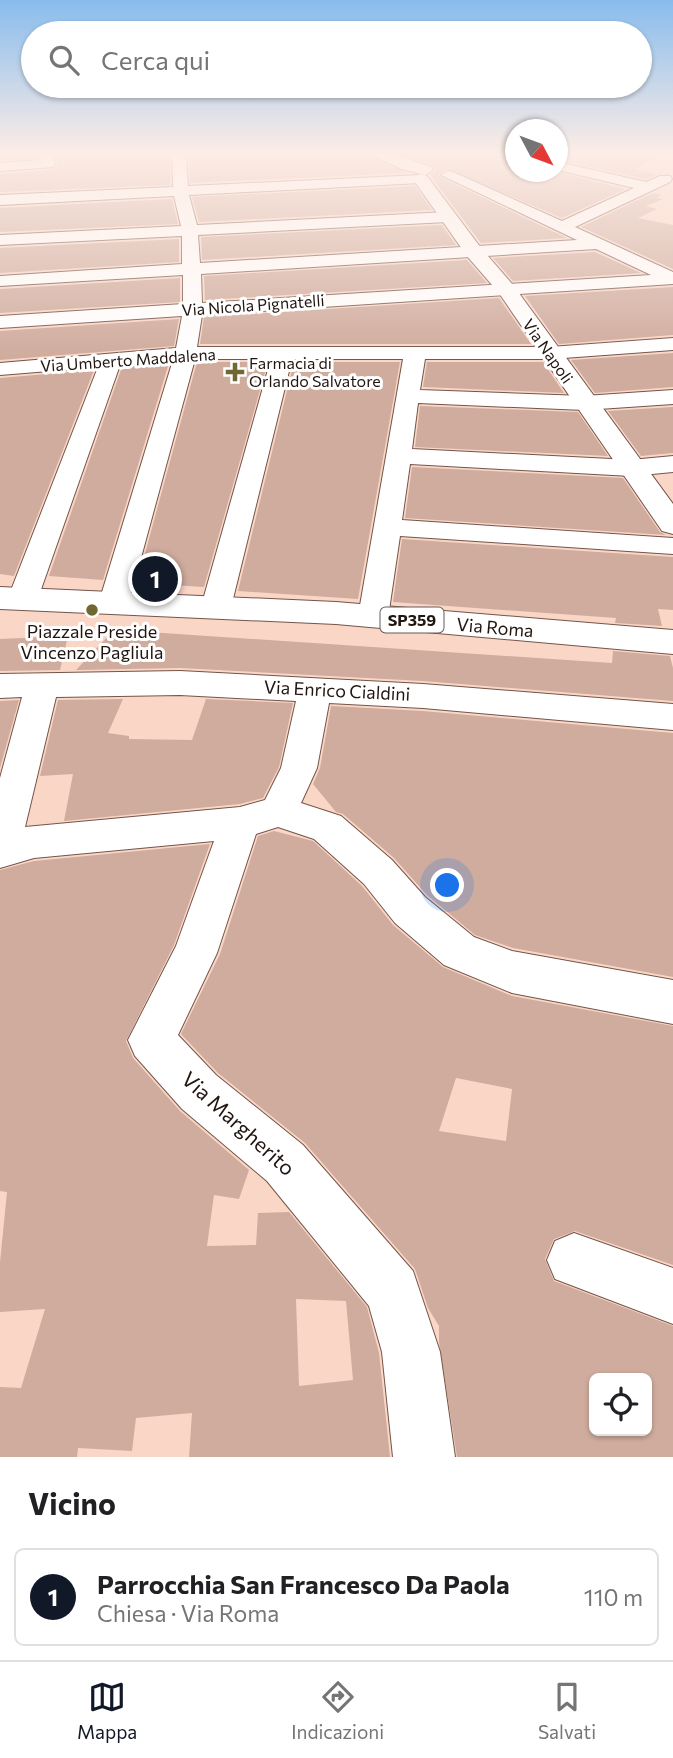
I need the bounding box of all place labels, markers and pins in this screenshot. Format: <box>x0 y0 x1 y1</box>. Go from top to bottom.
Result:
place label: Farmacia di Orlando Salvatore <box>249 353 381 390</box>
marker: Farmacia di Orlando Salvatore <box>227 364 243 380</box>
pin: 1 <box>132 553 178 605</box>
marker: Piazzale Preside Vincenzo Pagliula <box>84 602 100 618</box>
place label: Piazzale Preside Vincenzo Pagliula <box>21 620 163 663</box>

